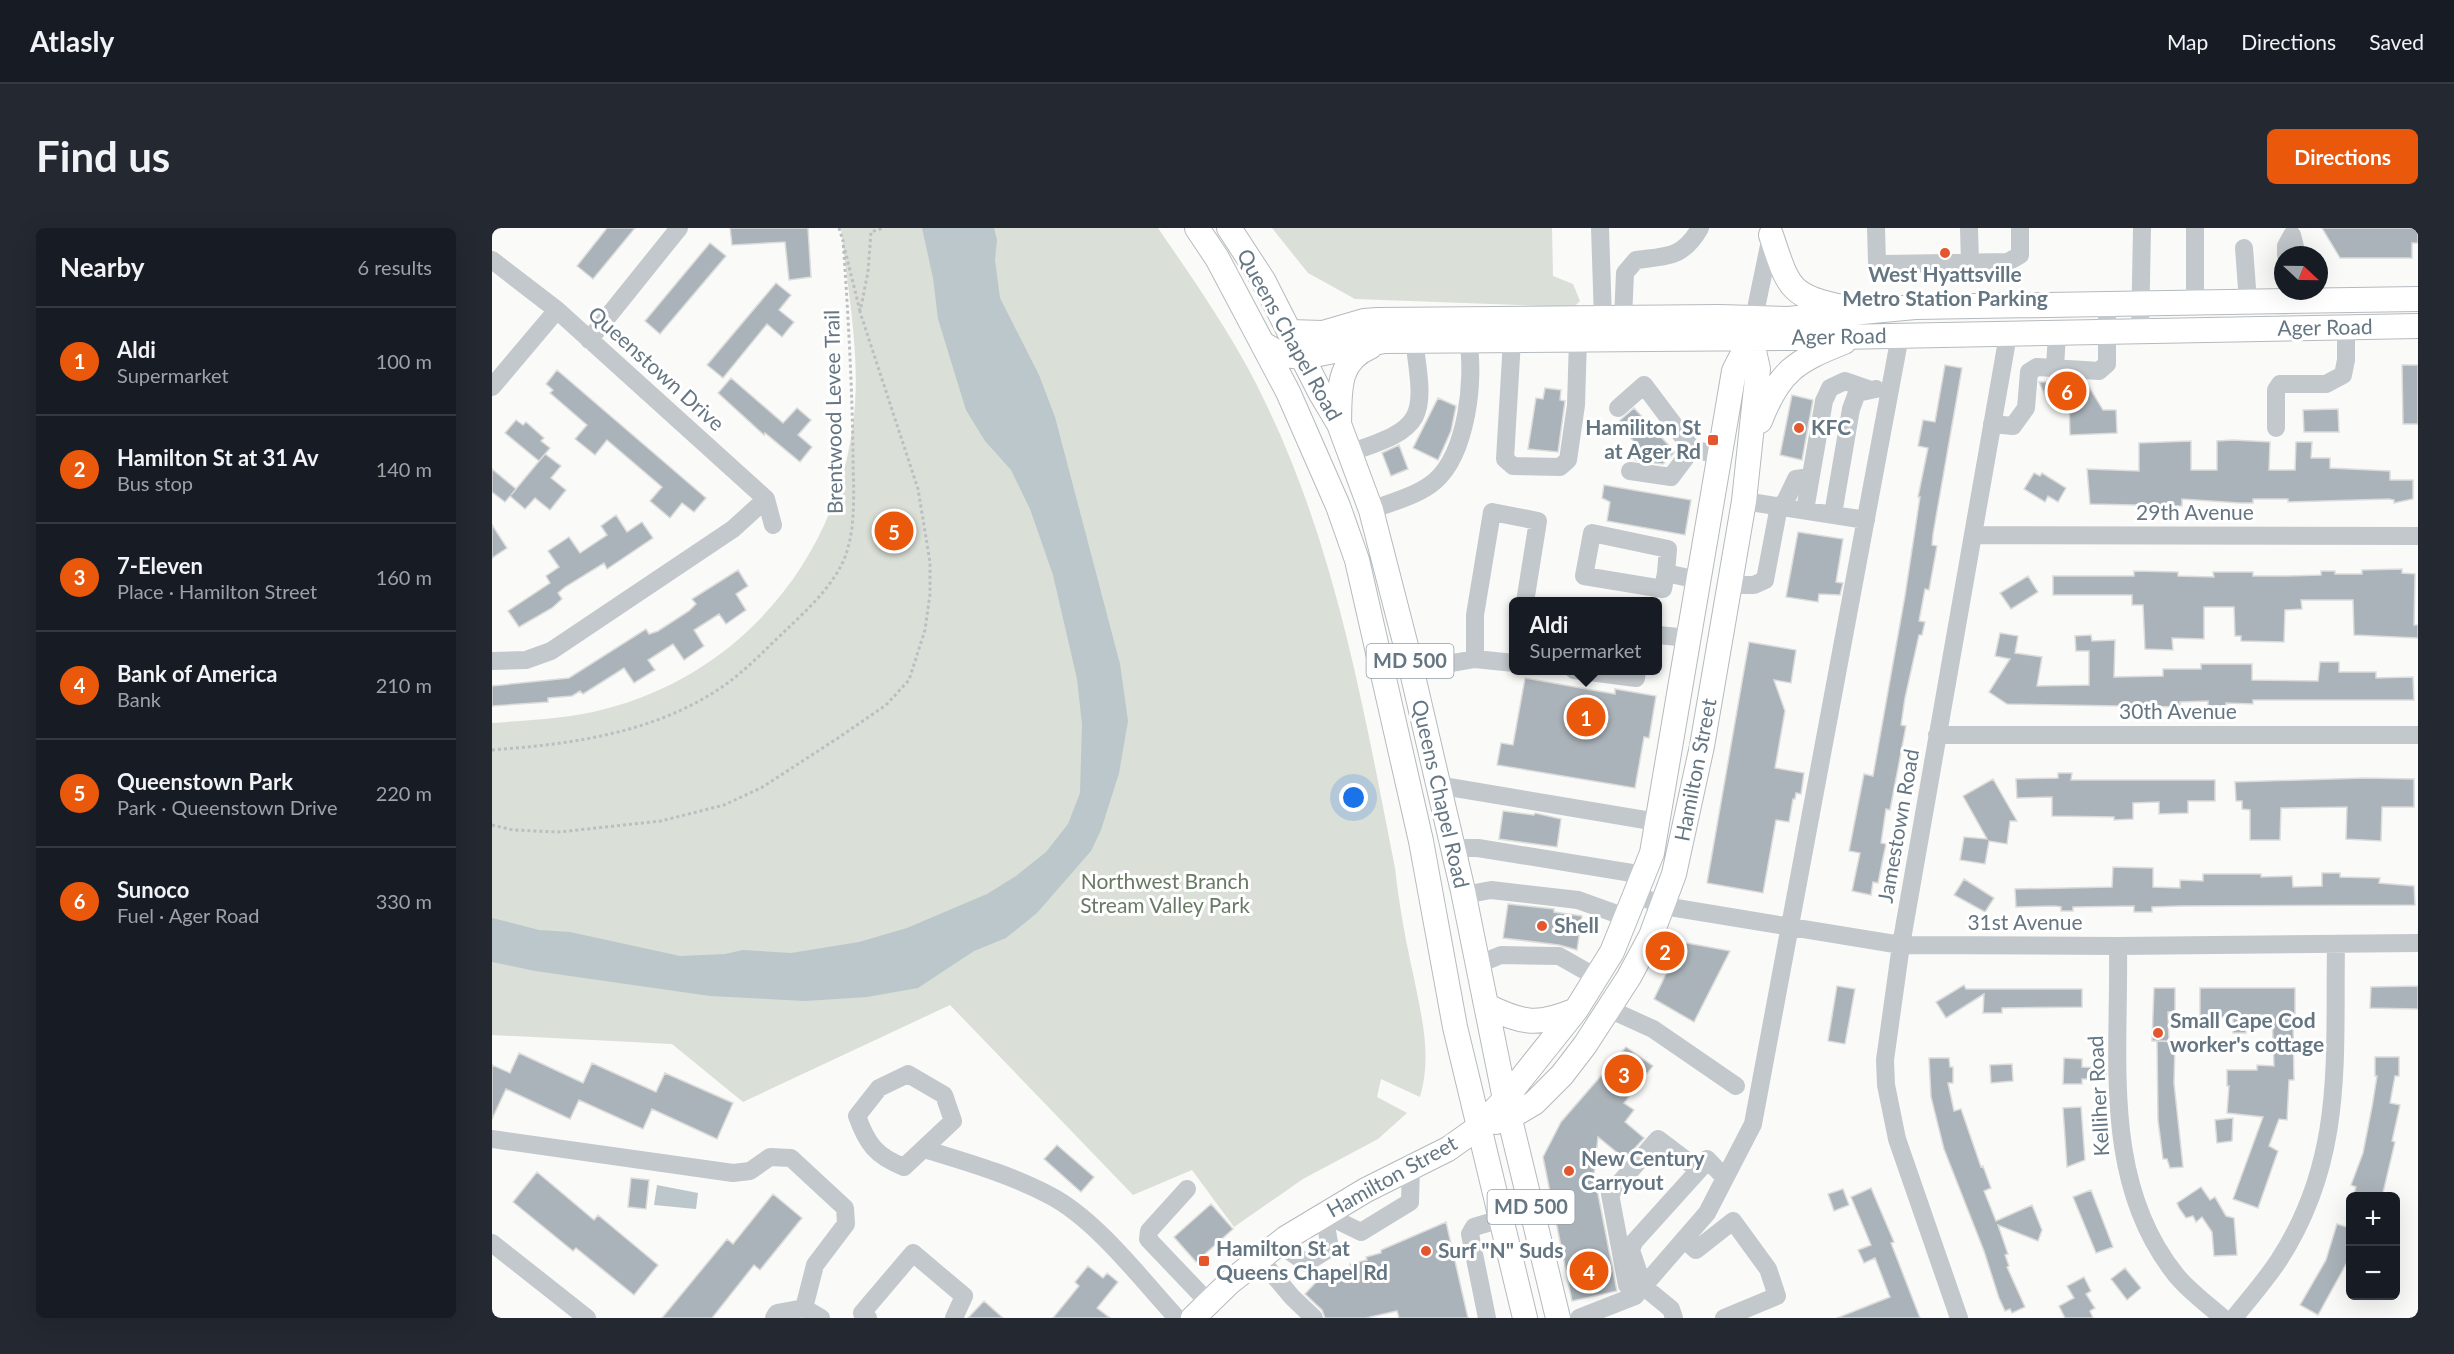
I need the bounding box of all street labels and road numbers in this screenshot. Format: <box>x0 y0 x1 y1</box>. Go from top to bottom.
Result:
street label: Queens Chapel Road <box>1233 244 1348 425</box>
street label: Queenstown Drive <box>584 300 730 435</box>
street label: Brentwood Levee Trail <box>818 310 847 514</box>
street label: Ager Road <box>2277 313 2373 340</box>
street label: Ager Road <box>1791 322 1887 349</box>
street label: 29th Avenue <box>2136 499 2254 524</box>
road number: MD 500 <box>1366 644 1454 678</box>
street label: Hamilton Street <box>1668 696 1721 843</box>
street label: Queens Chapel Road <box>1408 697 1475 890</box>
street label: 30th Avenue <box>2119 698 2237 723</box>
street label: Jamestown Road <box>1872 747 1923 905</box>
street label: 31st Avenue <box>1967 909 2083 934</box>
street label: Kelliher Road <box>2082 1035 2113 1157</box>
street label: Hamilton Street <box>1322 1129 1461 1222</box>
road number: MD 500 <box>1488 1190 1574 1224</box>

